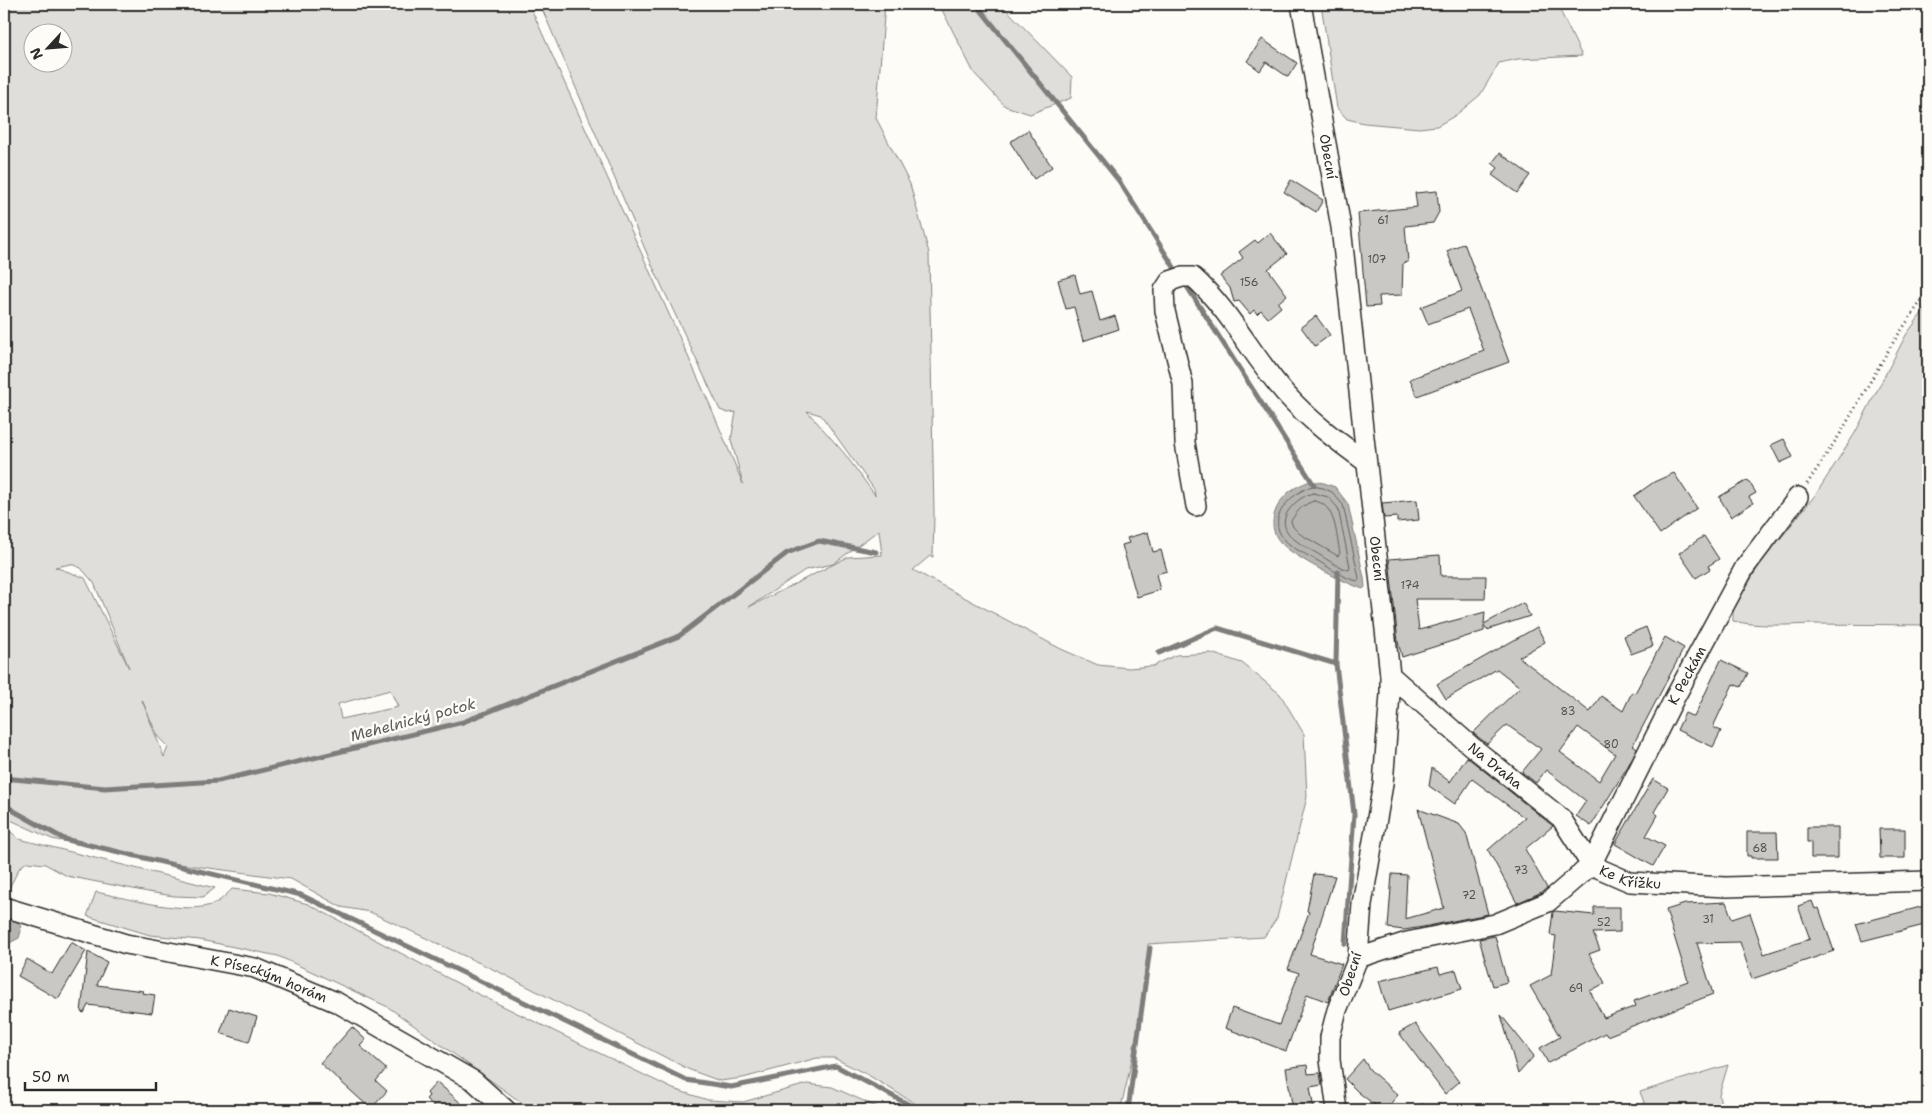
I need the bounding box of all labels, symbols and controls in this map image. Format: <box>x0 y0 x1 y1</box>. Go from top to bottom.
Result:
north arrow <box>22 22 72 72</box>
text: N <box>26 45 47 63</box>
street label: Obecní <box>1315 133 1341 181</box>
house number: 61 <box>1377 213 1389 228</box>
house number: 107 <box>1367 252 1387 267</box>
house number: 156 <box>1240 275 1258 290</box>
street label: Obecní <box>1366 535 1389 582</box>
house number: 174 <box>1401 578 1420 593</box>
street label: K Peckám <box>1664 643 1710 708</box>
water label: Mehelnický potok <box>348 694 478 746</box>
house number: 83 <box>1561 704 1575 719</box>
house number: 80 <box>1603 737 1619 752</box>
street label: Na Draha <box>1464 738 1527 793</box>
house number: 68 <box>1753 841 1767 856</box>
street label: Ke Křížku <box>1597 861 1662 893</box>
house number: 73 <box>1514 863 1528 878</box>
house number: 72 <box>1462 888 1476 903</box>
house number: 31 <box>1702 912 1714 927</box>
house number: 52 <box>1597 915 1611 930</box>
street label: Obecní <box>1334 950 1366 998</box>
street label: K Píseckým horám <box>209 951 330 1006</box>
house number: 69 <box>1569 981 1583 996</box>
scale bar <box>25 1059 156 1091</box>
text: 50 m <box>32 1067 70 1087</box>

